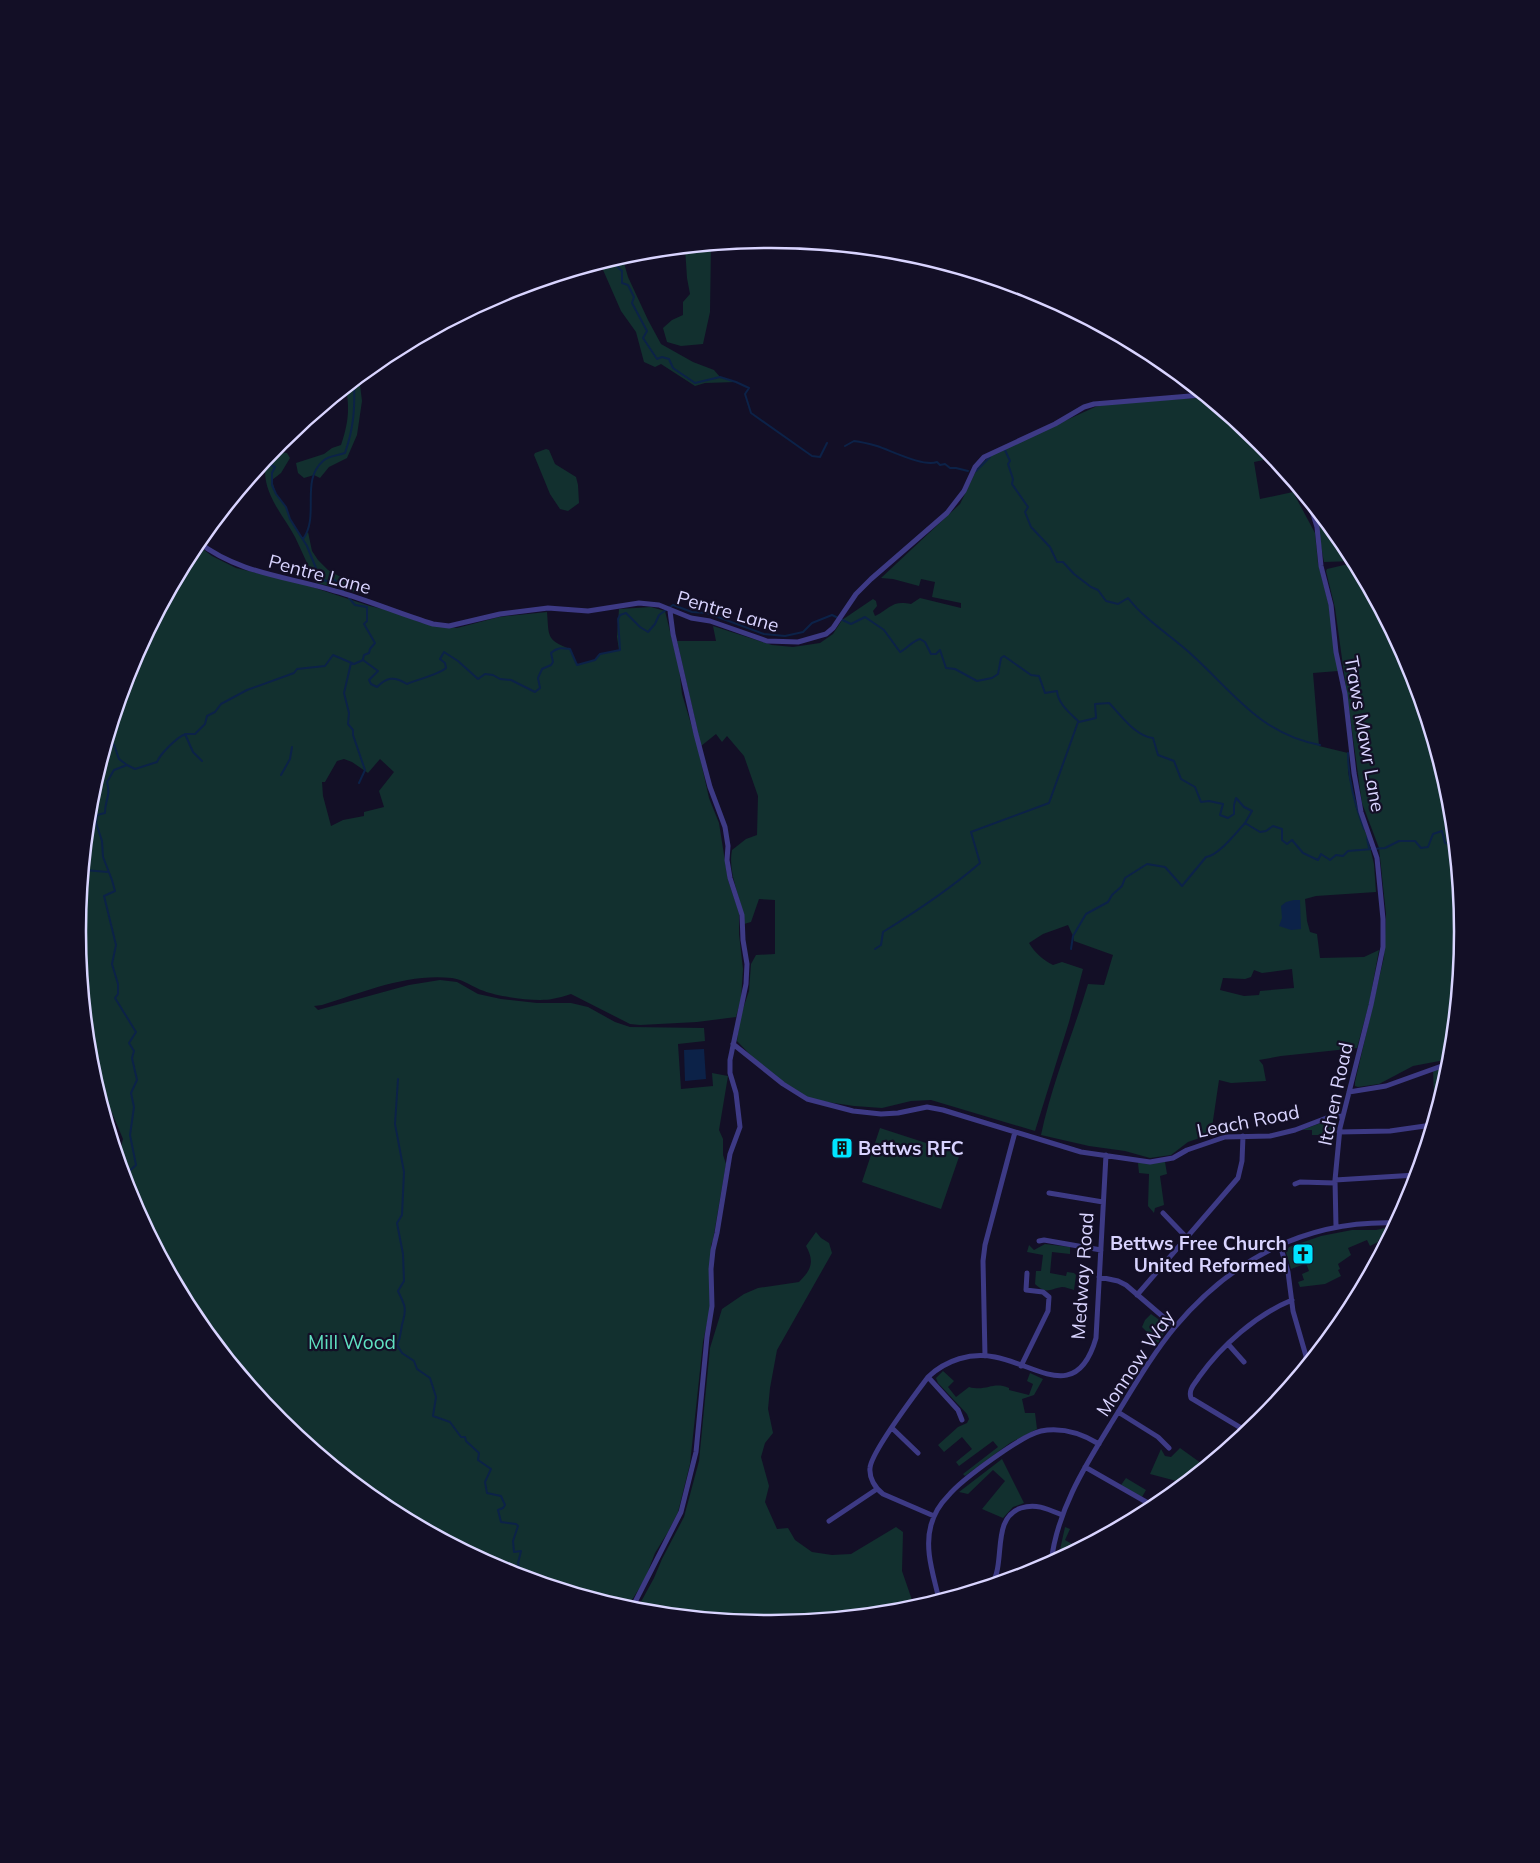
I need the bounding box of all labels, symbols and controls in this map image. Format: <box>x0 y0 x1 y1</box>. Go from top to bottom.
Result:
street label: Pentre Lane <box>266 549 374 599</box>
street label: Pentre Lane <box>674 585 782 637</box>
street label: Traws Mawr Lane <box>1339 654 1391 814</box>
street label: Itchen Road <box>1312 1040 1358 1148</box>
street label: Leach Road <box>1195 1099 1301 1143</box>
building icon: Bettws RFC <box>830 1136 854 1160</box>
place label: Bettws RFC <box>858 1136 964 1160</box>
street label: Medway Road <box>1066 1212 1098 1340</box>
place label: Bettws Free Church United Reformed <box>1110 1231 1287 1277</box>
church icon: Bettws Free Church United Reformed <box>1291 1242 1315 1266</box>
street label: Monnow Way <box>1091 1305 1179 1421</box>
park label: Mill Wood <box>308 1330 396 1354</box>

